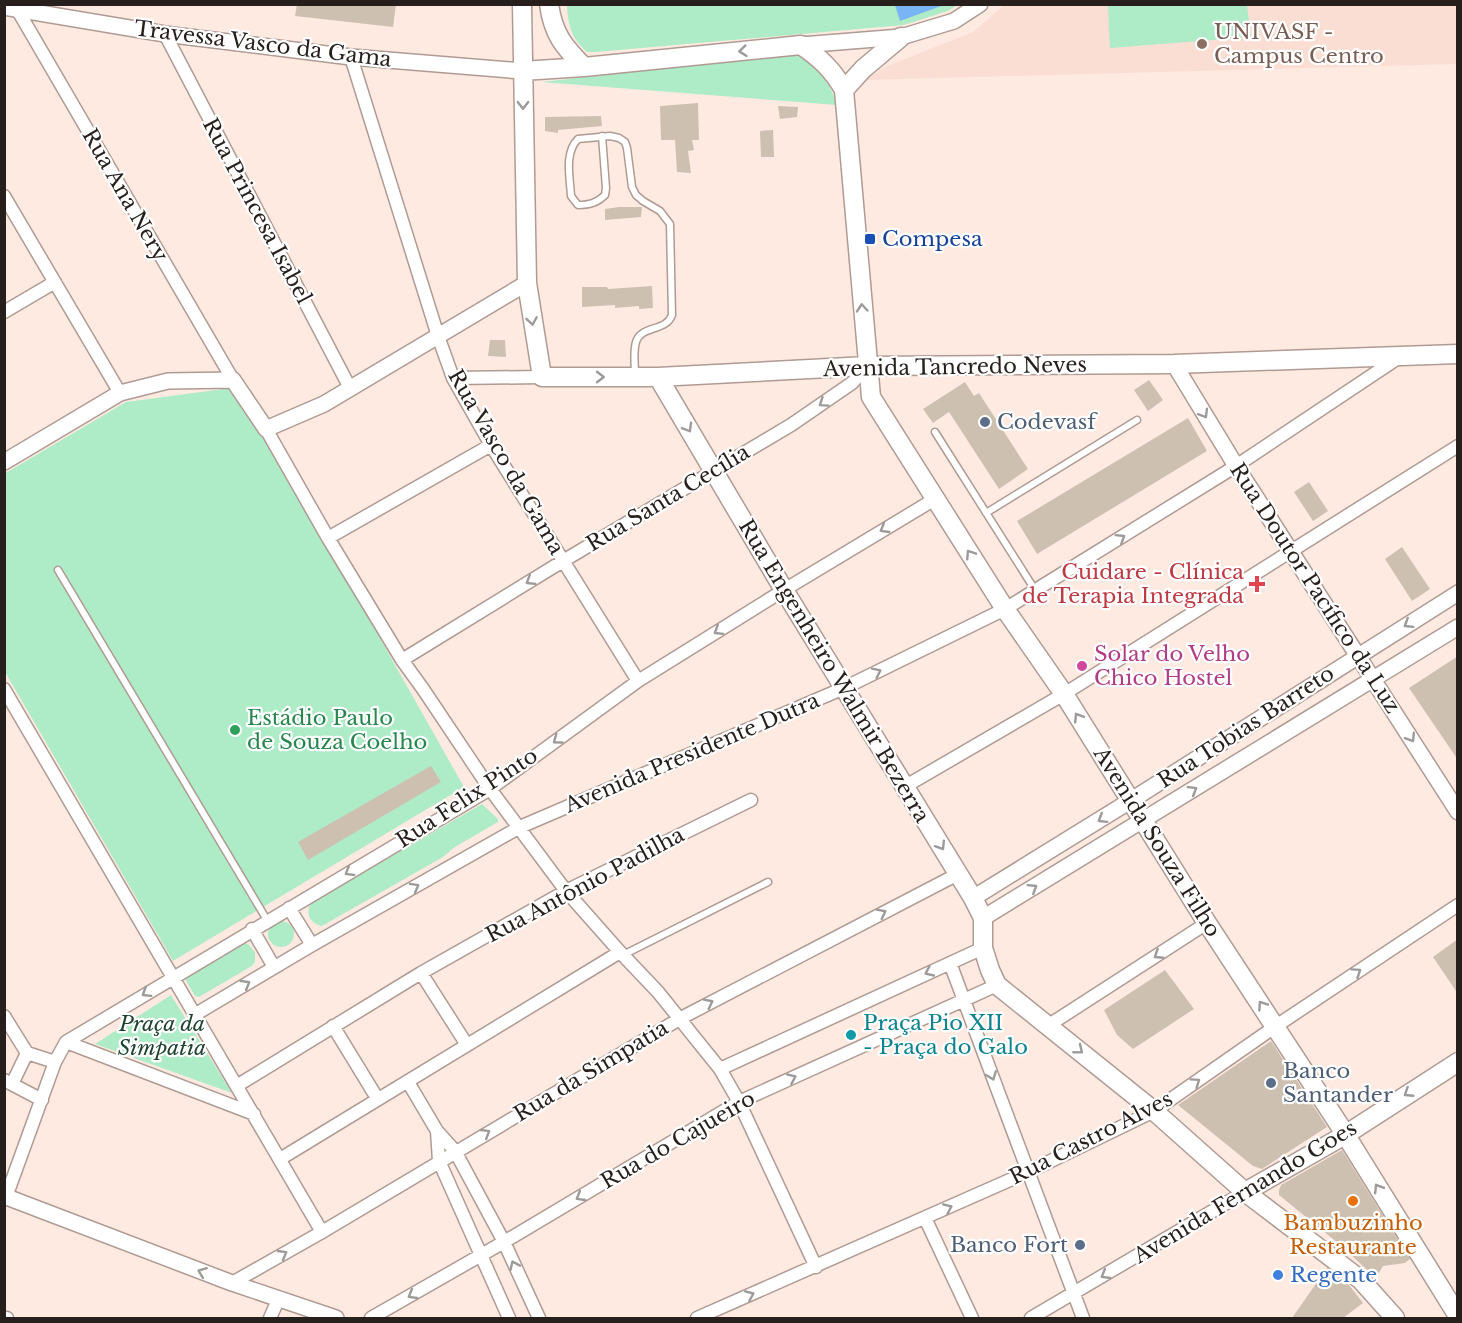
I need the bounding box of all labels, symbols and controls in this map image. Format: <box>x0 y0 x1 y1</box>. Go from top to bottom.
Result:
street label: Travessa Vasco da Gama <box>133 15 393 73</box>
place label: UNIVASF - Campus Centro <box>1214 19 1384 69</box>
marker: UNIVASF - Campus Centro <box>1195 37 1209 51</box>
one-way arrow <box>739 44 748 57</box>
one-way arrow <box>517 100 529 109</box>
street label: Rua Princesa Isabel <box>197 114 317 309</box>
street label: Rua Ana Nery <box>76 124 174 267</box>
place label: Compesa <box>882 226 983 252</box>
marker: Compesa <box>863 232 877 246</box>
one-way arrow <box>856 303 869 312</box>
one-way arrow <box>526 316 538 325</box>
street label: Avenida Tancredo Neves <box>822 352 1087 382</box>
street label: Rua Vasco da Gama <box>442 365 570 560</box>
one-way arrow <box>596 371 605 383</box>
one-way arrow <box>818 396 829 407</box>
one-way arrow <box>1197 408 1209 418</box>
place label: Codevasf <box>997 409 1098 435</box>
marker: Codevasf <box>978 415 992 429</box>
one-way arrow <box>680 422 692 432</box>
street label: Rua Santa Cecília <box>582 439 755 557</box>
street label: Rua Doutor Pacífico da Luz <box>1224 458 1406 718</box>
street label: Rua Engenheiro Walmir Bezerra <box>733 515 935 828</box>
one-way arrow <box>880 522 890 533</box>
one-way arrow <box>1115 533 1125 545</box>
one-way arrow <box>967 550 978 561</box>
place label: Cuidare - Clínica de Terapia Integrada <box>1022 559 1244 609</box>
one-way arrow <box>526 573 536 585</box>
marker: Cuidare - Clínica de Terapia Integrada <box>1248 575 1266 593</box>
one-way arrow <box>1404 616 1414 628</box>
one-way arrow <box>714 623 724 635</box>
place label: Solar do Velho Chico Hostel <box>1094 641 1250 691</box>
marker: Solar do Velho Chico Hostel <box>1075 659 1089 673</box>
street label: Rua Tobias Barreto <box>1153 660 1339 794</box>
one-way arrow <box>870 667 881 679</box>
street label: Avenida Presidente Dutra <box>560 687 824 819</box>
place label: Estádio Paulo de Souza Coelho <box>247 705 427 755</box>
one-way arrow <box>1073 713 1085 723</box>
marker: Estádio Paulo de Souza Coelho <box>228 723 242 737</box>
one-way arrow <box>1403 731 1414 742</box>
one-way arrow <box>552 733 563 744</box>
street label: Avenida Souza Filho <box>1087 741 1226 942</box>
street label: Rua Felix Pinto <box>391 743 543 853</box>
one-way arrow <box>1187 785 1197 797</box>
one-way arrow <box>1098 811 1108 823</box>
street label: Rua Antônio Padilha <box>481 821 689 948</box>
one-way arrow <box>933 840 945 850</box>
one-way arrow <box>345 865 355 876</box>
one-way arrow <box>409 883 419 894</box>
one-way arrow <box>1027 883 1037 895</box>
one-way arrow <box>876 909 886 920</box>
one-way arrow <box>1154 947 1164 959</box>
one-way arrow <box>925 965 936 977</box>
one-way arrow <box>1351 968 1362 979</box>
one-way arrow <box>240 979 250 991</box>
one-way arrow <box>142 986 152 998</box>
one-way arrow <box>703 999 713 1010</box>
one-way arrow <box>1258 1001 1269 1012</box>
place label: Praça Pio XII - Praça do Galo <box>863 1010 1028 1060</box>
park label: Praça da Simpatia <box>118 1011 206 1061</box>
street label: Rua da Simpatia <box>509 1014 673 1127</box>
marker: Praça Pio XII - Praça do Galo <box>844 1028 858 1042</box>
one-way arrow <box>1072 1042 1083 1053</box>
place label: Banco Santander <box>1283 1058 1393 1108</box>
one-way arrow <box>985 1070 997 1081</box>
one-way arrow <box>786 1074 797 1086</box>
marker: Banco Santander <box>1264 1076 1278 1090</box>
one-way arrow <box>1190 1077 1200 1089</box>
street label: Rua do Cajueiro <box>596 1085 760 1195</box>
street label: Rua Castro Alves <box>1005 1086 1177 1190</box>
one-way arrow <box>1404 1086 1415 1097</box>
street label: Avenida Fernando Goes <box>1128 1115 1361 1270</box>
one-way arrow <box>480 1129 490 1140</box>
one-way arrow <box>1374 1183 1385 1194</box>
one-way arrow <box>576 1189 586 1201</box>
marker: Bambuzinho Restaurante <box>1346 1194 1360 1208</box>
one-way arrow <box>941 1203 952 1215</box>
place label: Bambuzinho Restaurante <box>1283 1210 1423 1260</box>
place label: Banco Fort <box>950 1232 1068 1258</box>
marker: Banco Fort <box>1073 1238 1087 1252</box>
one-way arrow <box>276 1250 287 1261</box>
one-way arrow <box>510 1261 522 1272</box>
place label: Regente <box>1290 1262 1377 1288</box>
one-way arrow <box>197 1266 207 1279</box>
one-way arrow <box>1100 1268 1111 1279</box>
marker: Regente <box>1271 1268 1285 1282</box>
one-way arrow <box>408 1288 418 1299</box>
one-way arrow <box>744 1291 755 1303</box>

